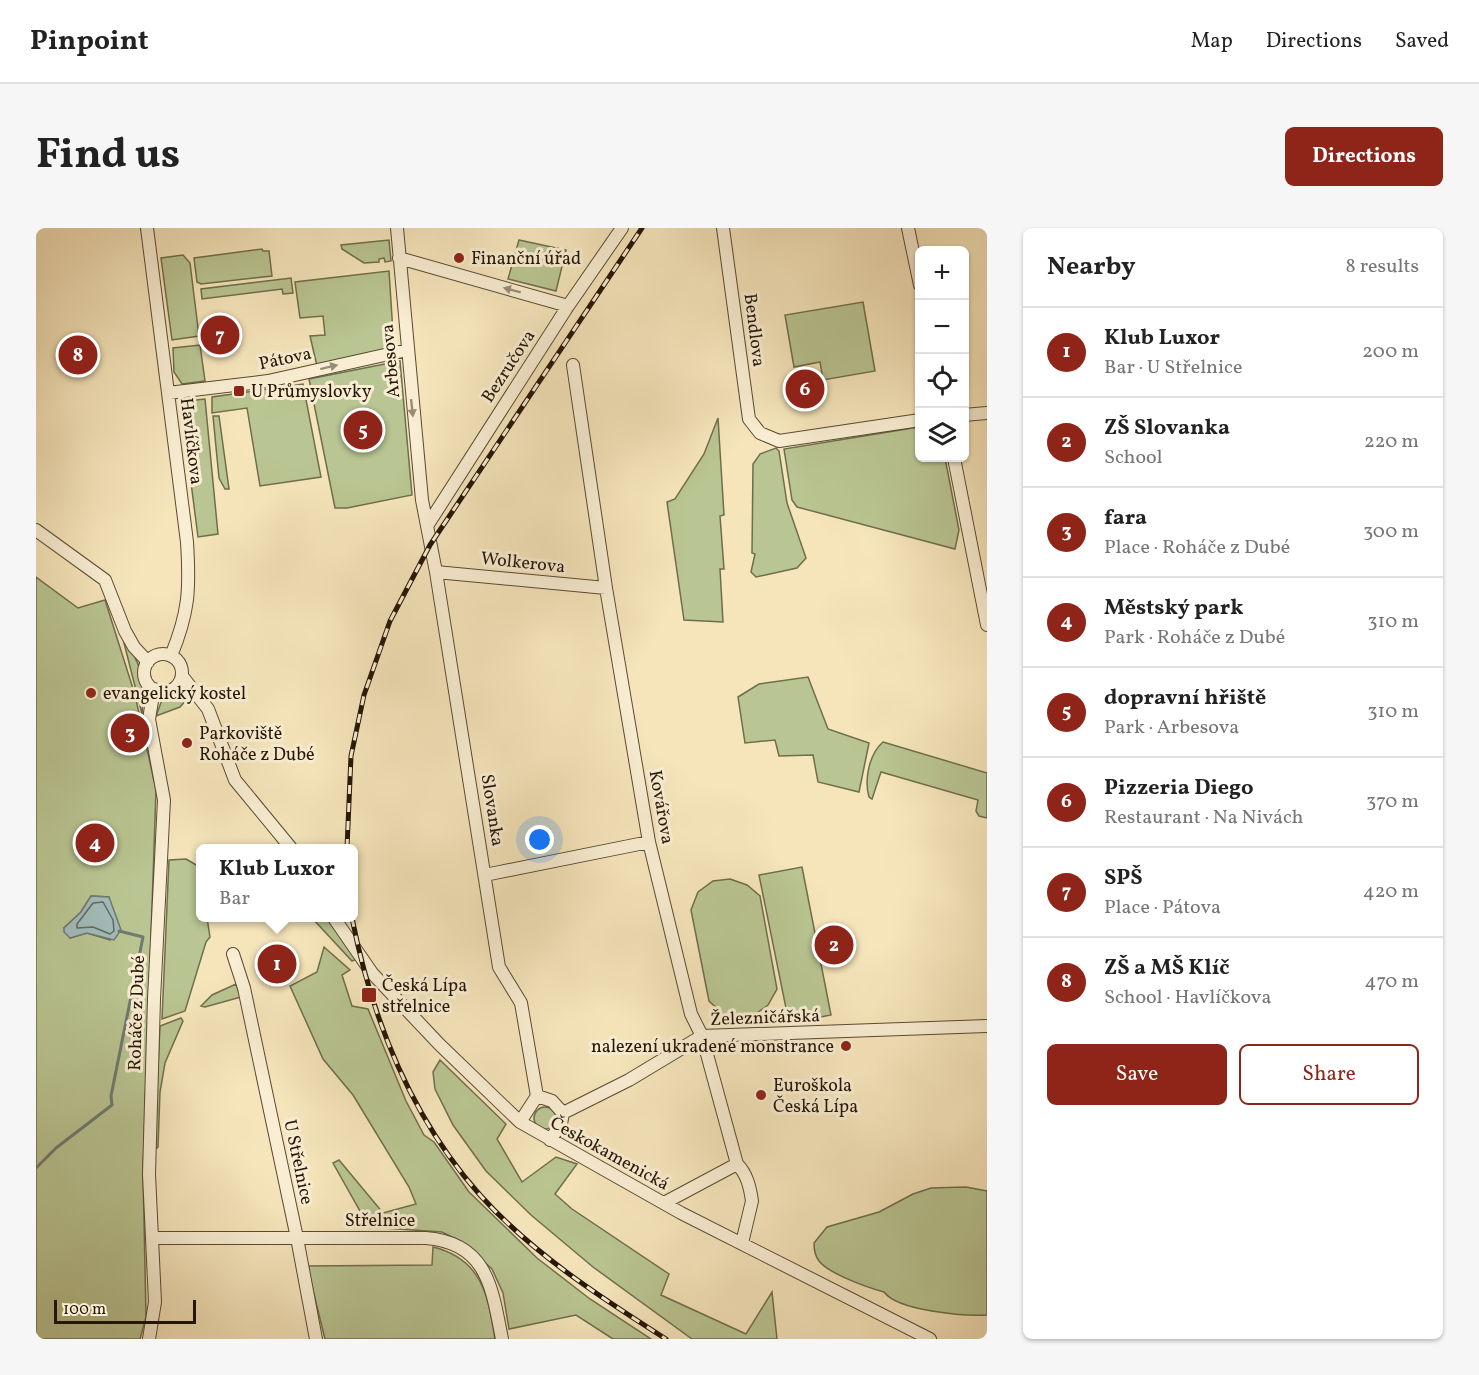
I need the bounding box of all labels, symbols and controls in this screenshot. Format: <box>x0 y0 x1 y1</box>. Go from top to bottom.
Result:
text: Pinpoint <box>30 22 148 61</box>
text: Map <box>1191 27 1233 56</box>
text: Directions <box>1266 27 1362 56</box>
text: Saved <box>1395 27 1449 56</box>
text: Find us <box>36 127 180 186</box>
button: Directions <box>1285 127 1443 186</box>
map controls <box>915 246 969 462</box>
button: + <box>915 246 969 300</box>
place label: Finanční úřad <box>471 247 581 272</box>
text: Nearby <box>1047 249 1136 285</box>
marker: Finanční úřad <box>452 251 466 265</box>
text: 8 results <box>1346 253 1419 281</box>
one-way arrow <box>503 284 521 294</box>
street label: Bendlova <box>737 292 770 368</box>
button: − <box>915 300 969 354</box>
pin: 7 <box>200 312 240 358</box>
street label: Arbesova <box>376 323 407 399</box>
text: Klub Luxor <box>1104 323 1220 354</box>
street label: Bezručova <box>476 325 542 408</box>
pin: 8 <box>58 332 98 378</box>
text: 1 <box>1062 338 1071 366</box>
text: 200 m <box>1362 338 1419 366</box>
street label: Pátova <box>257 342 314 377</box>
button: locate <box>915 354 969 408</box>
text: Bar · U Střelnice <box>1104 354 1243 382</box>
one-way arrow <box>320 361 338 371</box>
pin: 6 <box>786 366 824 412</box>
place label: U Průmyslovky <box>251 380 372 405</box>
marker: U Průmyslovky <box>232 384 246 398</box>
street label: Havlíčkova <box>173 396 208 486</box>
one-way arrow <box>407 399 417 418</box>
pin: 5 <box>344 408 382 452</box>
button: layers <box>915 408 969 462</box>
text: ZŠ Slovanka <box>1104 413 1230 444</box>
text: 2 <box>1061 428 1072 456</box>
text: 220 m <box>1364 428 1419 456</box>
text: School <box>1104 444 1162 472</box>
text: fara <box>1104 503 1147 534</box>
text: 3 <box>1061 518 1072 546</box>
text: 300 m <box>1363 518 1419 546</box>
text: Place · Roháče z Dubé <box>1104 534 1290 562</box>
street label: Wolkerova <box>479 547 566 580</box>
text: Městský park <box>1104 593 1244 624</box>
text: 4 <box>1060 608 1073 636</box>
text: 310 m <box>1367 608 1419 636</box>
text: Park · Roháče z Dubé <box>1104 624 1285 652</box>
place label: evangelický kostel <box>103 682 246 707</box>
text: dopravní hřiště <box>1104 683 1266 714</box>
marker: evangelický kostel <box>84 686 98 700</box>
text: 5 <box>1062 698 1071 726</box>
text: 310 m <box>1367 698 1419 726</box>
pin: 3 <box>110 710 149 756</box>
text: Park · Arbesova <box>1104 714 1239 742</box>
place label: Parkoviště Roháče z Dubé <box>199 722 315 768</box>
marker: Parkoviště Roháče z Dubé <box>180 736 194 750</box>
street label: Kovářova <box>642 768 679 846</box>
street label: Slovanka <box>473 772 510 848</box>
text: Pizzeria Diego <box>1104 773 1254 804</box>
text: 6 <box>1061 788 1072 816</box>
text: 370 m <box>1366 788 1419 816</box>
text: Restaurant · Na Nivách <box>1104 804 1303 832</box>
pin: 4 <box>76 820 114 866</box>
your location <box>525 825 554 854</box>
popup <box>196 844 358 922</box>
text: Klub Luxor <box>219 854 335 885</box>
text: SPŠ <box>1104 863 1143 894</box>
text: 7 <box>1062 878 1071 906</box>
text: 420 m <box>1363 878 1419 906</box>
text: Bar <box>219 885 250 913</box>
text: Place · Pátova <box>1104 894 1221 922</box>
pin: 2 <box>814 922 854 968</box>
pin: 1 <box>258 942 296 986</box>
text: ZŠ a MŠ Klíč <box>1104 953 1229 984</box>
street label: Roháče z Dubé <box>123 955 152 1071</box>
text: 8 <box>1061 968 1072 996</box>
text: 470 m <box>1364 968 1419 996</box>
place label: Česká Lípa střelnice <box>382 974 467 1020</box>
text: School · Havlíčkova <box>1104 984 1271 1012</box>
marker: Česká Lípa střelnice <box>360 986 378 1004</box>
street label: Železničářská <box>710 1004 820 1033</box>
place label: nalezení ukradené monstrance <box>591 1035 834 1060</box>
marker: nalezení ukradené monstrance <box>839 1039 853 1053</box>
button: Save <box>1047 1044 1227 1105</box>
button: Share <box>1239 1044 1419 1105</box>
place label: Euroškola Česká Lípa <box>773 1074 858 1120</box>
marker: Euroškola Česká Lípa <box>754 1088 768 1102</box>
street label: Českokamenická <box>545 1111 673 1197</box>
street label: U Střelnice <box>276 1118 319 1207</box>
street label: Střelnice <box>345 1209 415 1234</box>
scale bar <box>54 1297 196 1324</box>
text: 100 m <box>63 1299 106 1321</box>

